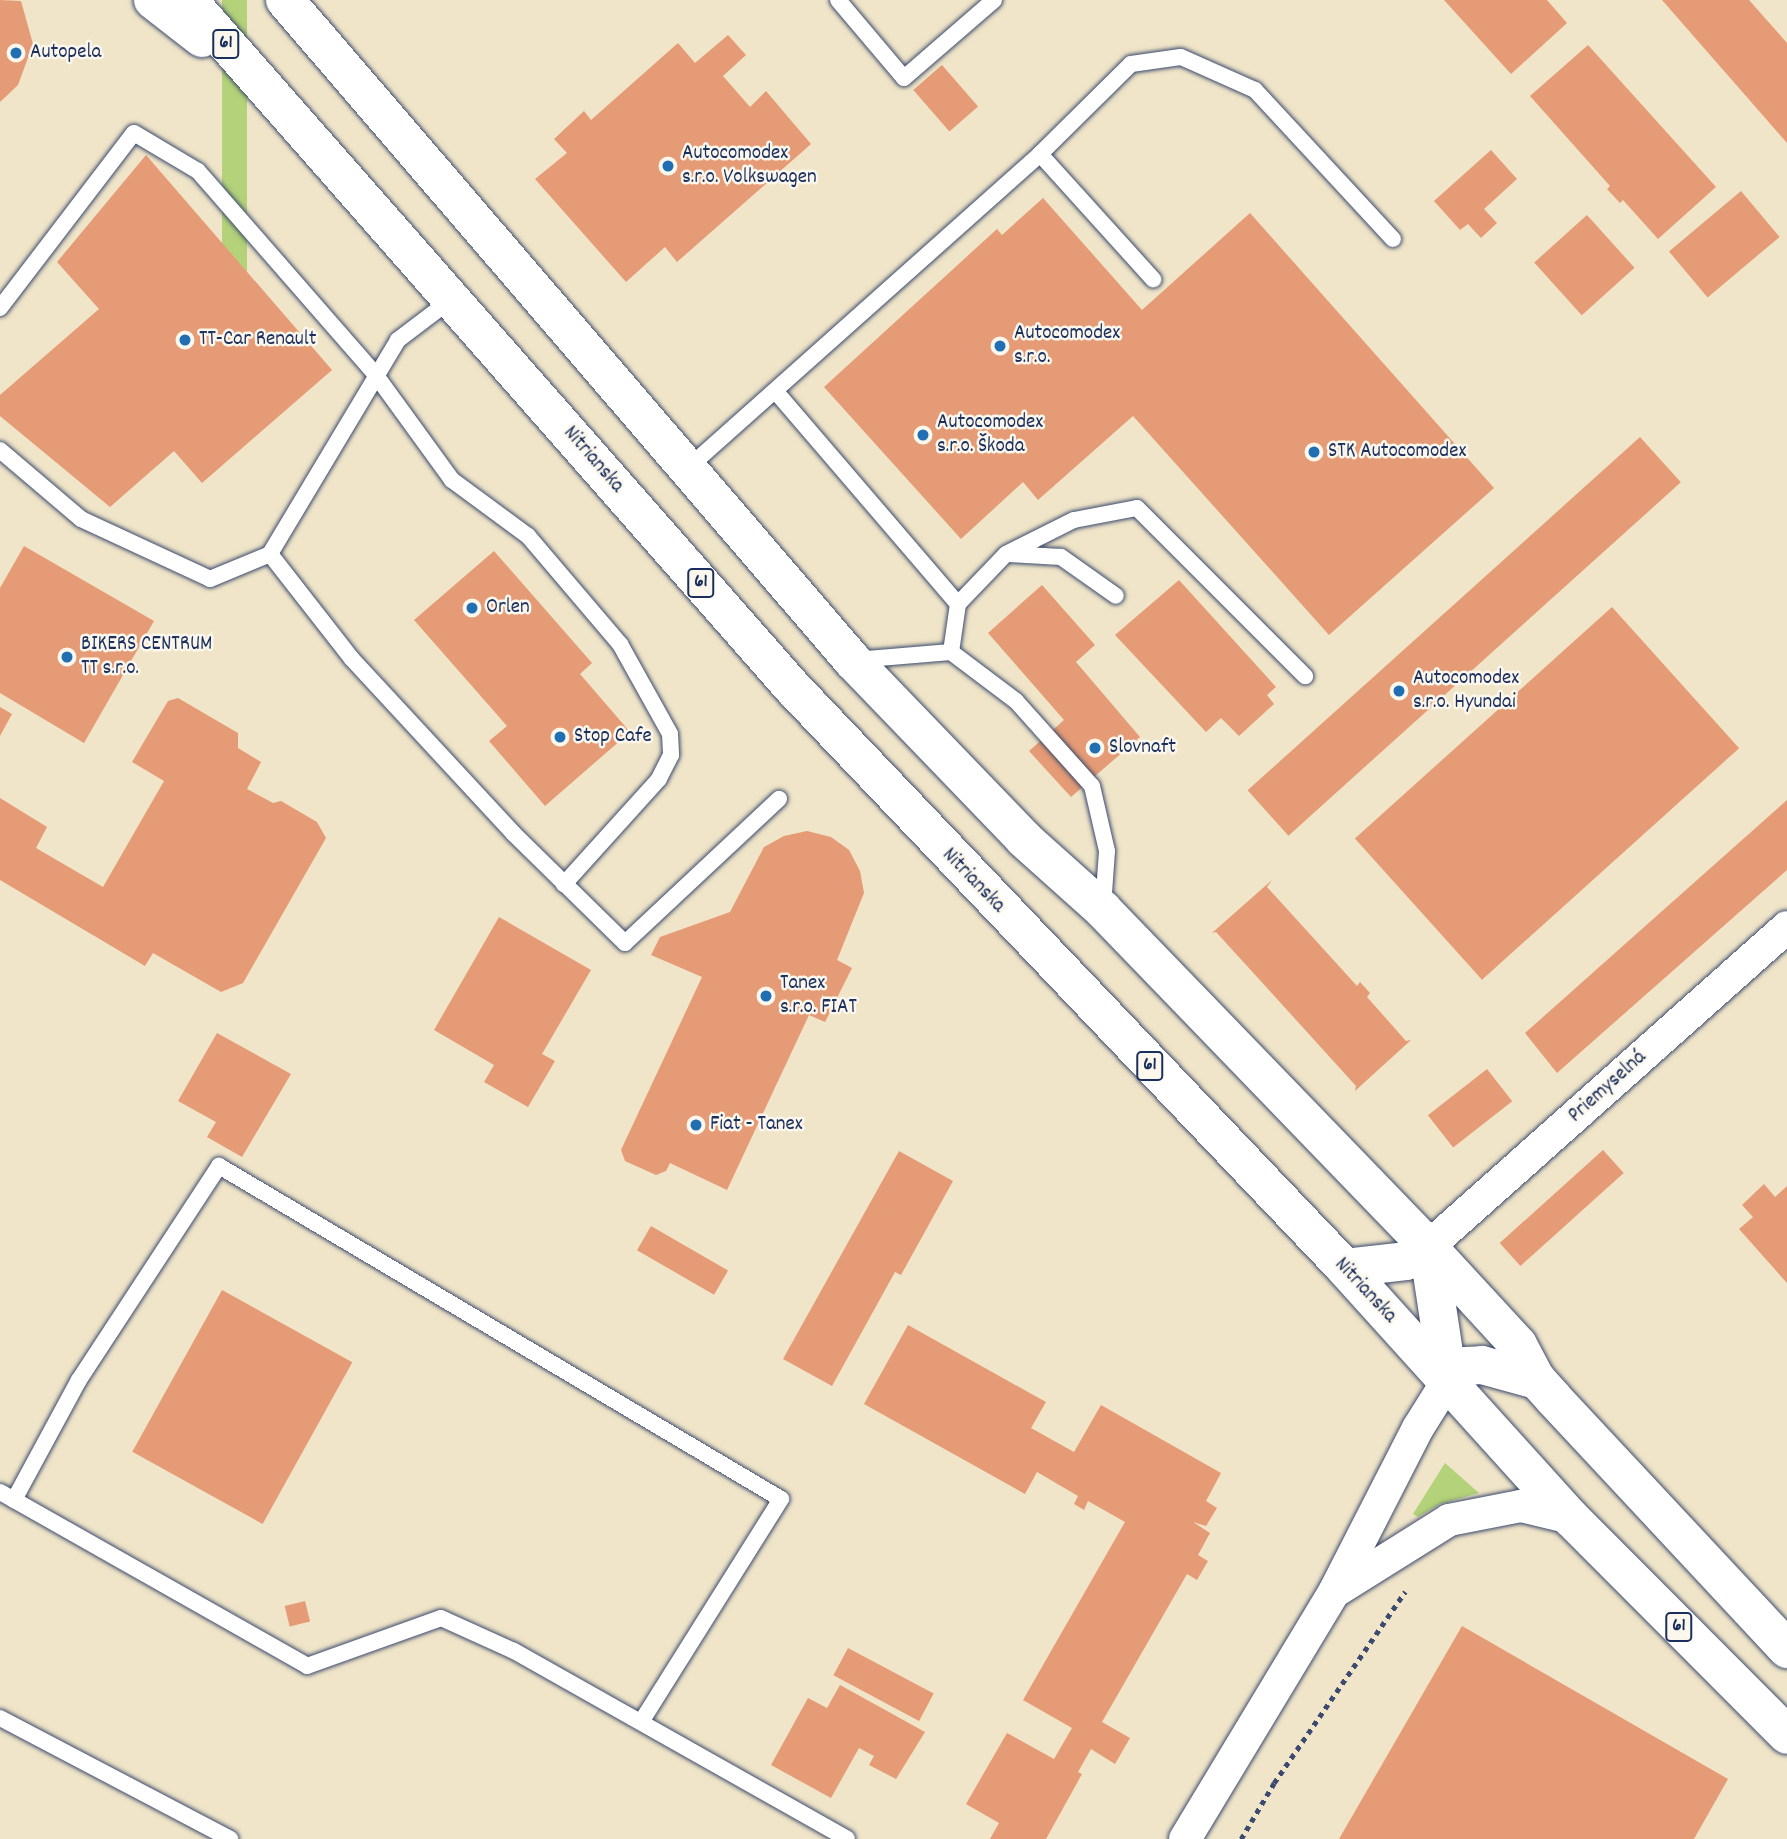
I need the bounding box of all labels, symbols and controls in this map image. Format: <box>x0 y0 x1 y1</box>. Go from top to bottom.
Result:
road number: 61 <box>212 28 240 60</box>
place label: Autopela <box>30 40 101 66</box>
marker: Autopela <box>8 45 24 61</box>
place label: Autocomodex s.r.o. Volkswagen <box>682 141 817 191</box>
marker: Autocomodex s.r.o. Volkswagen <box>660 158 676 174</box>
place label: Autocomodex s.r.o. <box>1014 321 1120 371</box>
place label: TT-Car Renault <box>199 327 317 353</box>
marker: TT-Car Renault <box>177 332 193 348</box>
marker: Autocomodex s.r.o. <box>992 338 1008 354</box>
place label: Autocomodex s.r.o. Škoda <box>937 410 1043 460</box>
street label: Nitrianska <box>557 421 629 499</box>
marker: Autocomodex s.r.o. Škoda <box>915 427 931 443</box>
place label: STK Autocomodex <box>1328 439 1466 465</box>
marker: STK Autocomodex <box>1306 444 1322 460</box>
road number: 61 <box>687 568 715 598</box>
place label: Orlen <box>486 595 530 621</box>
marker: Orlen <box>464 600 480 616</box>
place label: BIKERS CENTRUM TT s.r.o. <box>81 632 212 682</box>
marker: BIKERS CENTRUM TT s.r.o. <box>59 649 75 665</box>
place label: Autocomodex s.r.o. Hyundai <box>1413 666 1519 716</box>
marker: Autocomodex s.r.o. Hyundai <box>1391 683 1407 699</box>
place label: Stop Cafe <box>574 724 652 750</box>
marker: Stop Cafe <box>552 729 568 745</box>
place label: Slovnaft <box>1109 735 1176 761</box>
marker: Slovnaft <box>1087 740 1103 756</box>
street label: Nitrianska <box>936 843 1010 919</box>
place label: Tanex s.r.o. FIAT <box>780 971 857 1021</box>
marker: Tanex s.r.o. FIAT <box>758 988 774 1004</box>
street label: Priemyselná <box>1564 1045 1652 1129</box>
road number: 61 <box>1136 1050 1164 1082</box>
place label: Fiat - Tanex <box>710 1112 803 1138</box>
marker: Fiat - Tanex <box>688 1117 704 1133</box>
street label: Nitrianska <box>1328 1253 1402 1329</box>
road number: 61 <box>1665 1611 1693 1642</box>

